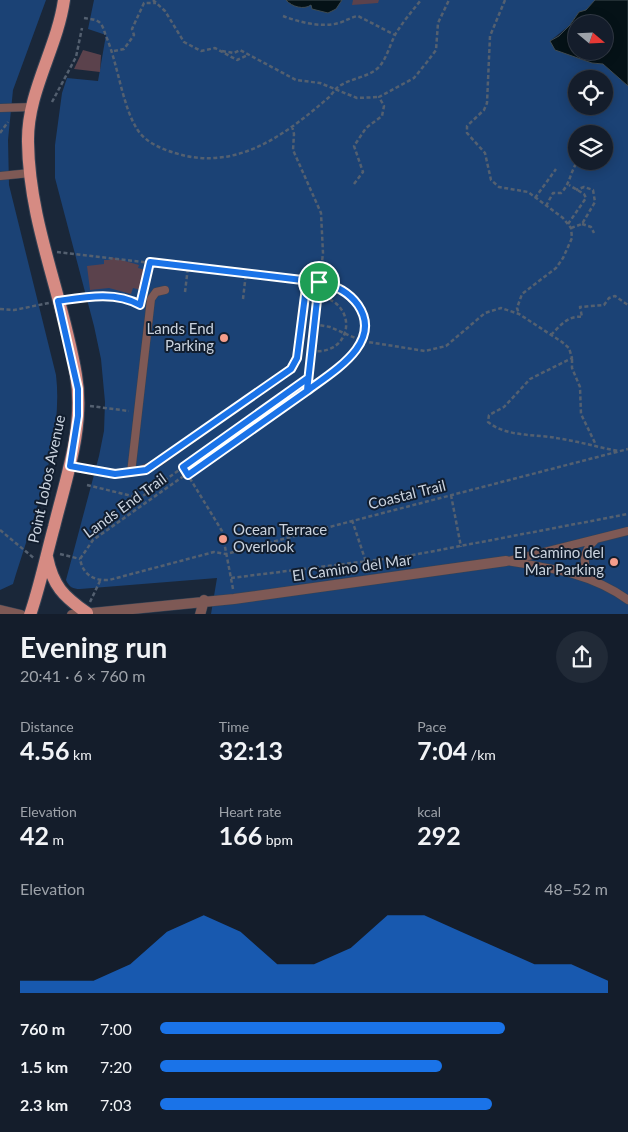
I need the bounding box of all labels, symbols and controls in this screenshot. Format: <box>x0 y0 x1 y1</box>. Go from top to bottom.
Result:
north arrow <box>568 15 612 60</box>
map controls <box>568 15 613 170</box>
button: locate <box>568 70 613 115</box>
button: layers <box>568 125 613 170</box>
pin <box>298 261 340 303</box>
icon: arrive <box>305 268 333 296</box>
place label: Lands End Parking <box>147 319 214 354</box>
marker: Lands End Parking <box>218 332 230 344</box>
street label: Point Lobos Avenue <box>24 413 68 544</box>
street label: Lands End Trail <box>79 469 169 541</box>
street label: Coastal Trail <box>366 476 447 512</box>
place label: Ocean Terrace Overlook <box>233 520 327 555</box>
marker: Ocean Terrace Overlook <box>217 533 229 545</box>
place label: El Camino del Mar Parking <box>514 543 604 578</box>
street label: El Camino del Mar <box>291 550 413 584</box>
marker: El Camino del Mar Parking <box>608 556 620 568</box>
text: Evening run <box>20 630 167 664</box>
button: share <box>556 631 608 683</box>
text: 20:41 · 6 × 760 m <box>20 666 145 685</box>
text: Distance <box>20 718 74 735</box>
text: Time <box>219 718 249 735</box>
text: Pace <box>417 718 446 735</box>
text: 4.56 <box>20 735 69 765</box>
text: 32:13 <box>219 735 283 765</box>
text: 7:04 <box>417 735 467 765</box>
text: km <box>69 746 92 763</box>
text: /km <box>467 746 496 763</box>
text: Elevation <box>20 803 77 820</box>
text: Heart rate <box>219 803 281 820</box>
text: kcal <box>417 803 441 820</box>
text: 42 <box>20 820 49 850</box>
text: 166 <box>219 820 262 850</box>
text: 292 <box>417 820 461 850</box>
text: m <box>49 831 64 848</box>
text: bpm <box>262 831 293 848</box>
text: Elevation <box>20 879 85 898</box>
text: 48–52 m <box>544 879 608 898</box>
text: 760 m <box>20 1019 65 1038</box>
text: 7:00 <box>100 1019 132 1038</box>
text: 1.5 km <box>20 1057 68 1076</box>
text: 7:20 <box>100 1057 132 1076</box>
text: 2.3 km <box>20 1095 68 1114</box>
text: 7:03 <box>100 1095 132 1114</box>

